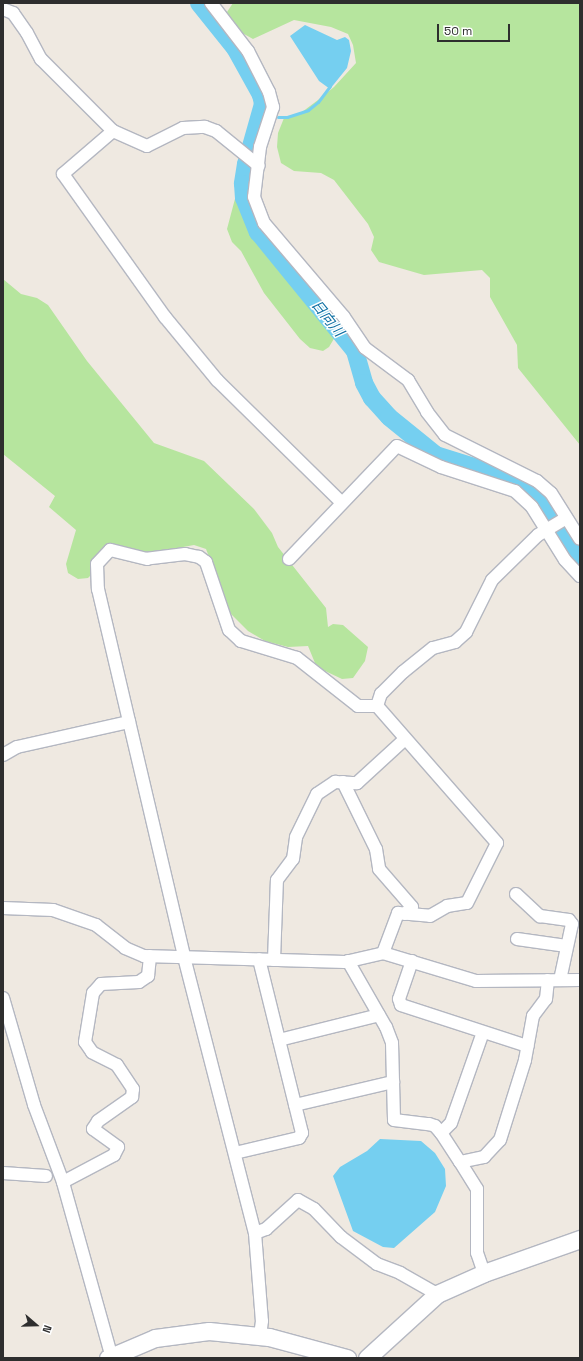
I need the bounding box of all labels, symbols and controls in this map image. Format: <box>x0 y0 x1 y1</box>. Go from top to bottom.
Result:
scale bar <box>439 16 512 42</box>
text: 50 m <box>444 23 472 39</box>
water label: 日向川 <box>308 296 348 340</box>
north arrow <box>16 1305 56 1345</box>
text: N <box>39 1323 55 1335</box>

